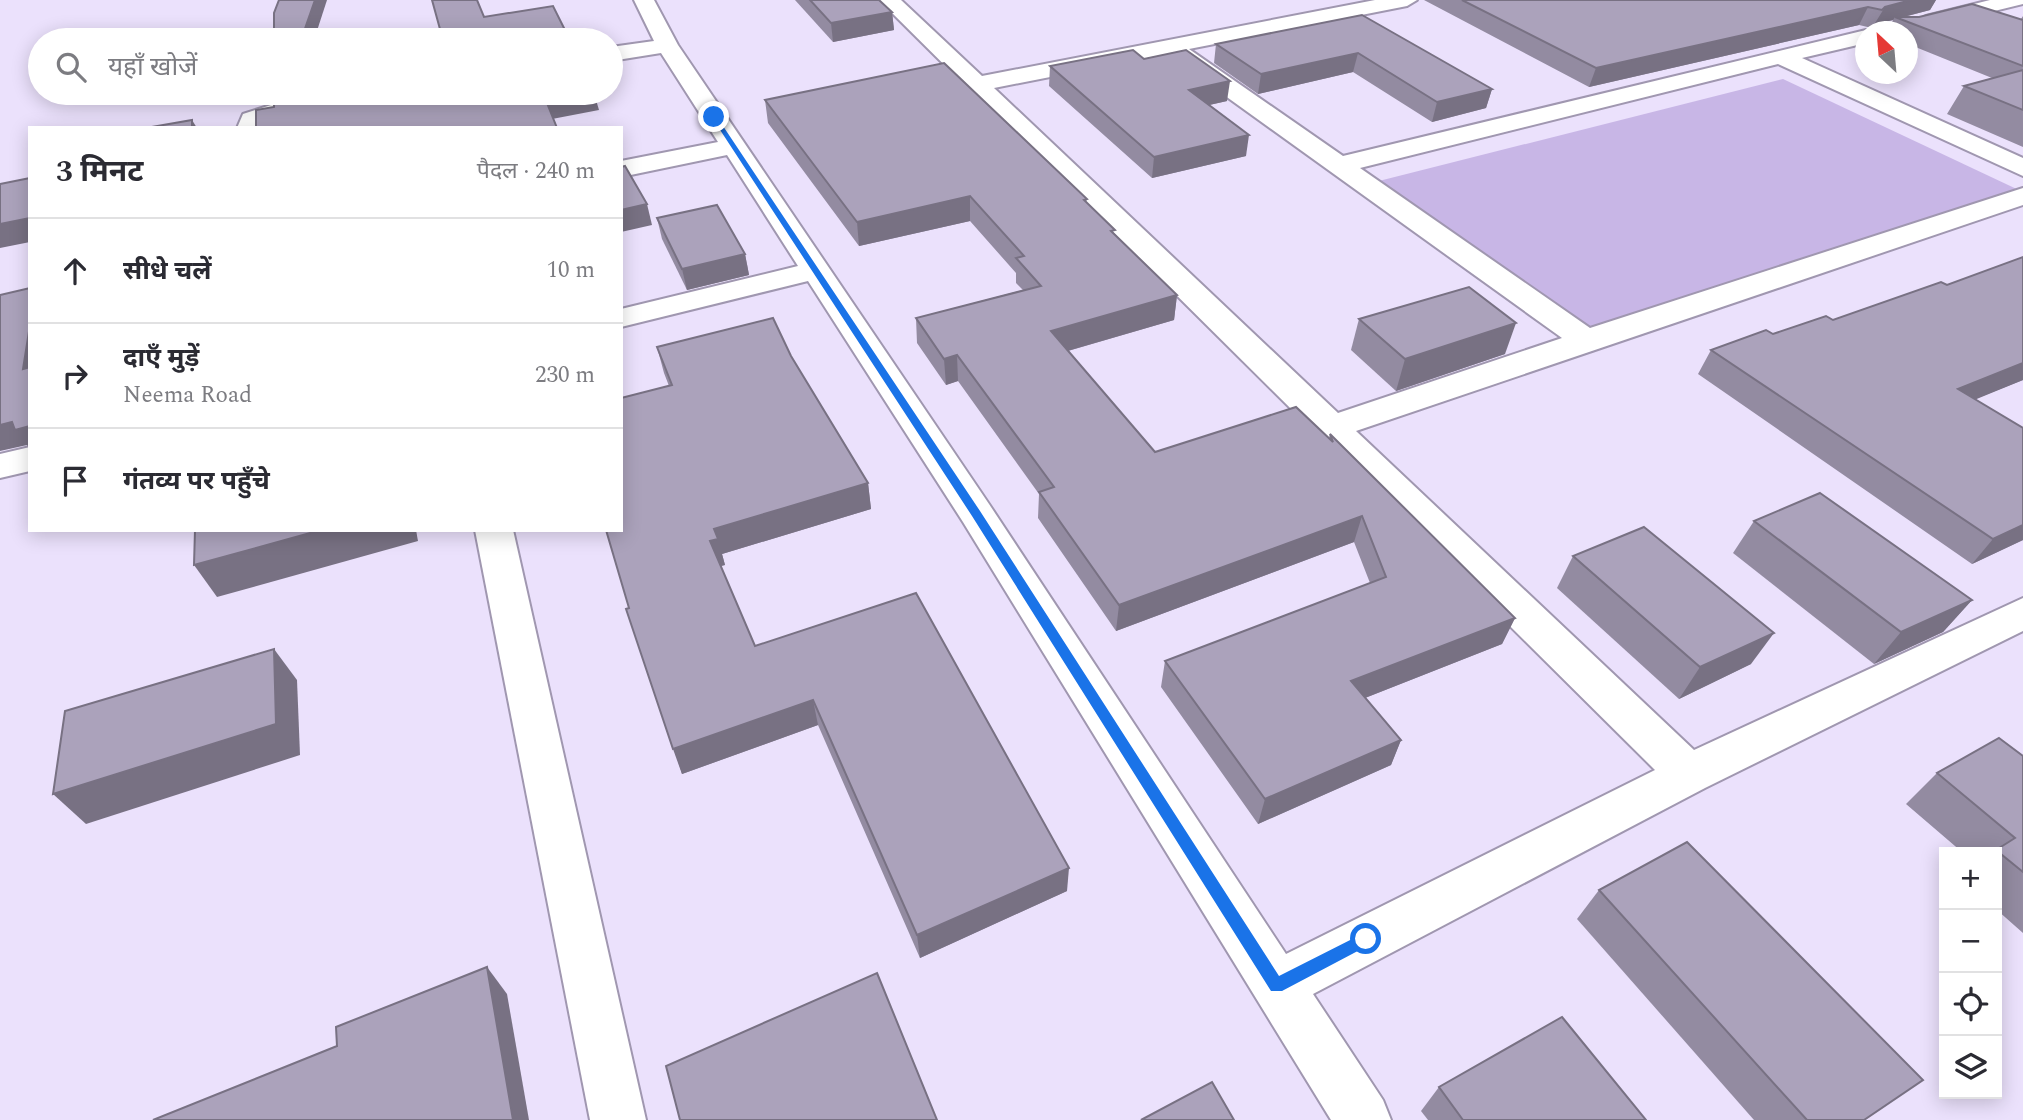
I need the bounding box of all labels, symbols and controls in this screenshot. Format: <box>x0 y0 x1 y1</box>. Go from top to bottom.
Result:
north arrow <box>1855 21 1918 84</box>
search box <box>28 28 623 105</box>
text: यहाँ खोजें <box>108 47 197 87</box>
icon: search <box>52 48 90 86</box>
route end <box>698 101 729 132</box>
text: 3 मिनट <box>56 149 143 195</box>
text: पैदल · 240 m <box>477 154 595 189</box>
text: सीधे चलें <box>123 251 211 291</box>
icon: ahead <box>56 252 94 290</box>
text: 10 m <box>546 253 595 288</box>
text: दाएँ मुड़ें <box>123 338 199 378</box>
icon: right <box>56 357 94 395</box>
text: 230 m <box>535 358 595 393</box>
text: Neema Road <box>123 378 252 413</box>
text: गंतव्य पर पहुँचे <box>123 461 270 501</box>
icon: arrive <box>56 462 94 500</box>
map controls <box>1939 847 2002 1099</box>
button: + <box>1939 847 2002 910</box>
button: − <box>1939 910 2002 973</box>
route start <box>1350 923 1381 954</box>
button: locate <box>1939 973 2002 1036</box>
button: layers <box>1939 1036 2002 1099</box>

